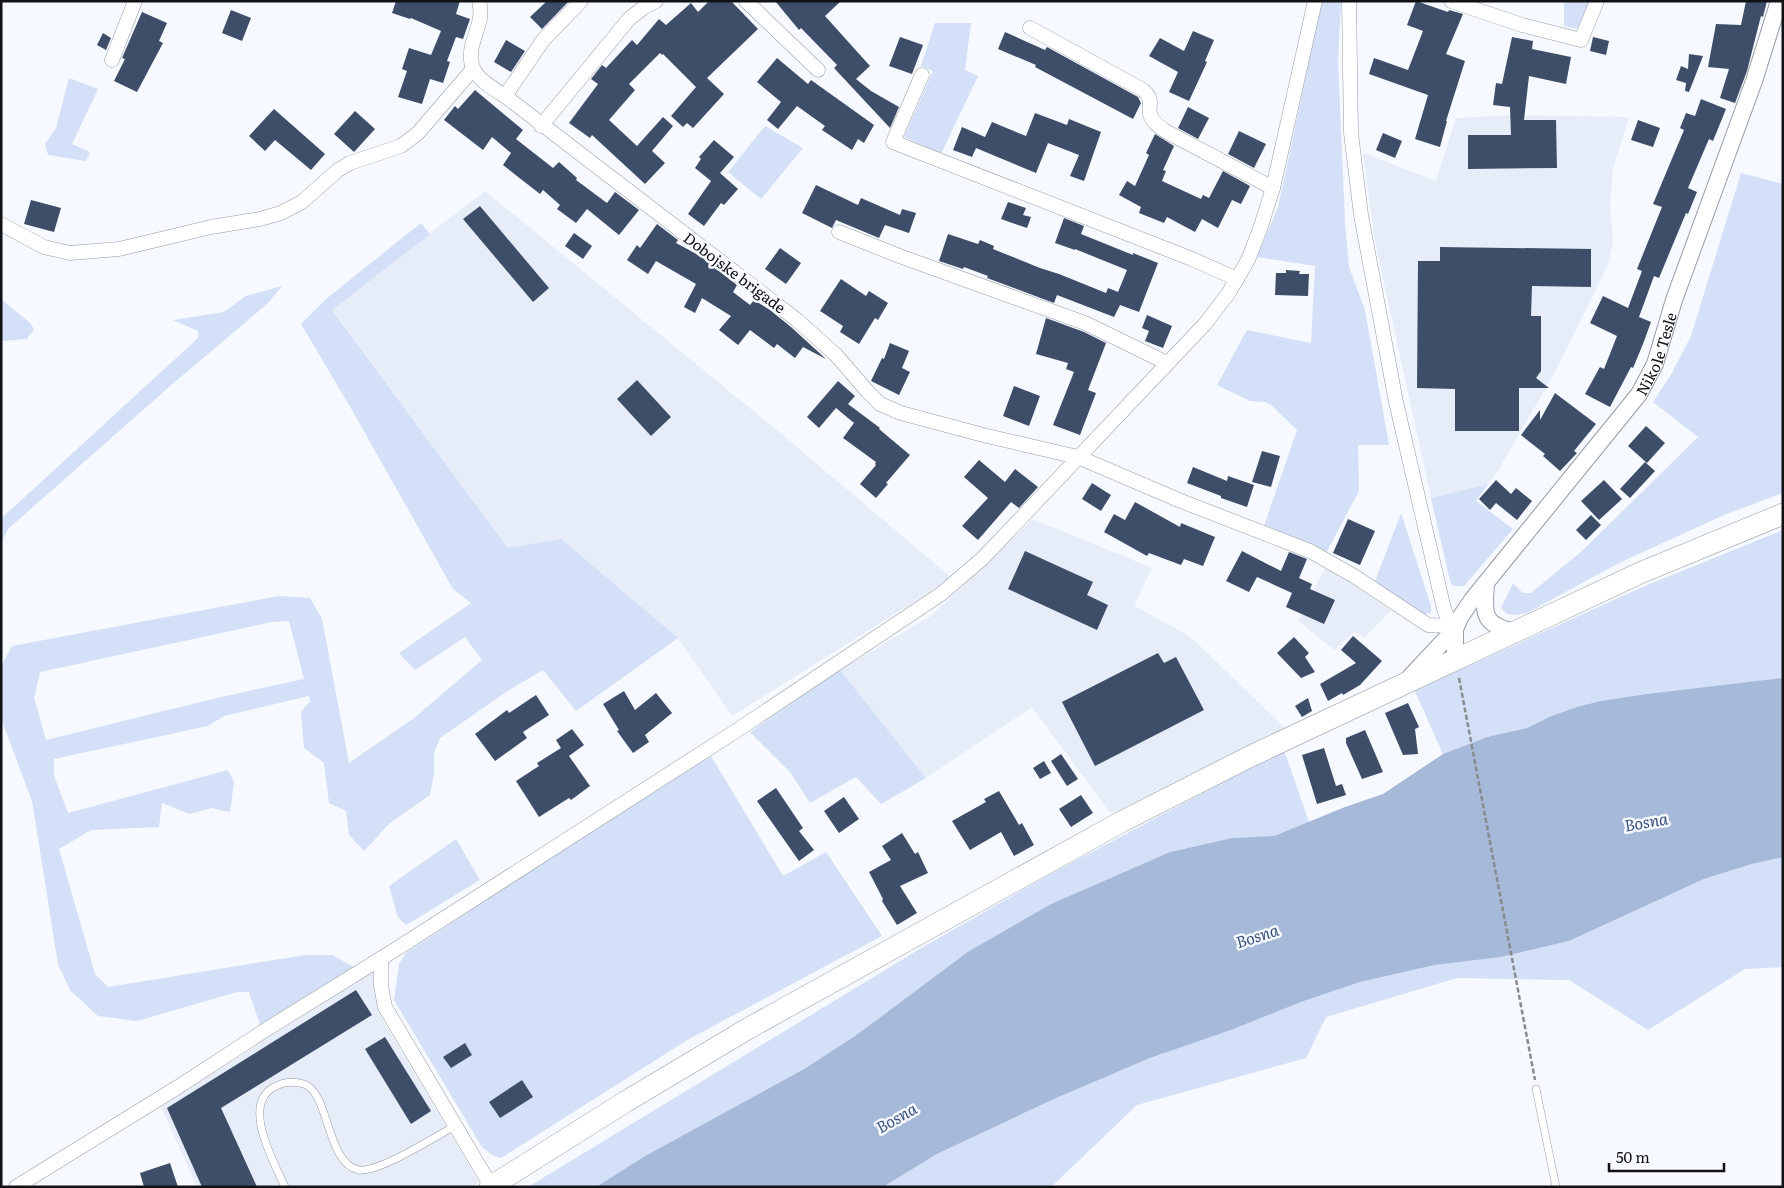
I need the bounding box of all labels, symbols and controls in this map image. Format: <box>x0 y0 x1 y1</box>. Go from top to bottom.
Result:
street label: Dobojske brigade <box>679 226 791 318</box>
street label: Nikole Tesle <box>1629 309 1681 399</box>
water label: Bosna <box>1622 805 1671 837</box>
water label: Bosna <box>1232 917 1282 953</box>
water label: Bosna <box>871 1095 922 1138</box>
scale bar <box>1609 1140 1724 1172</box>
text: 50 m <box>1616 1145 1650 1168</box>

